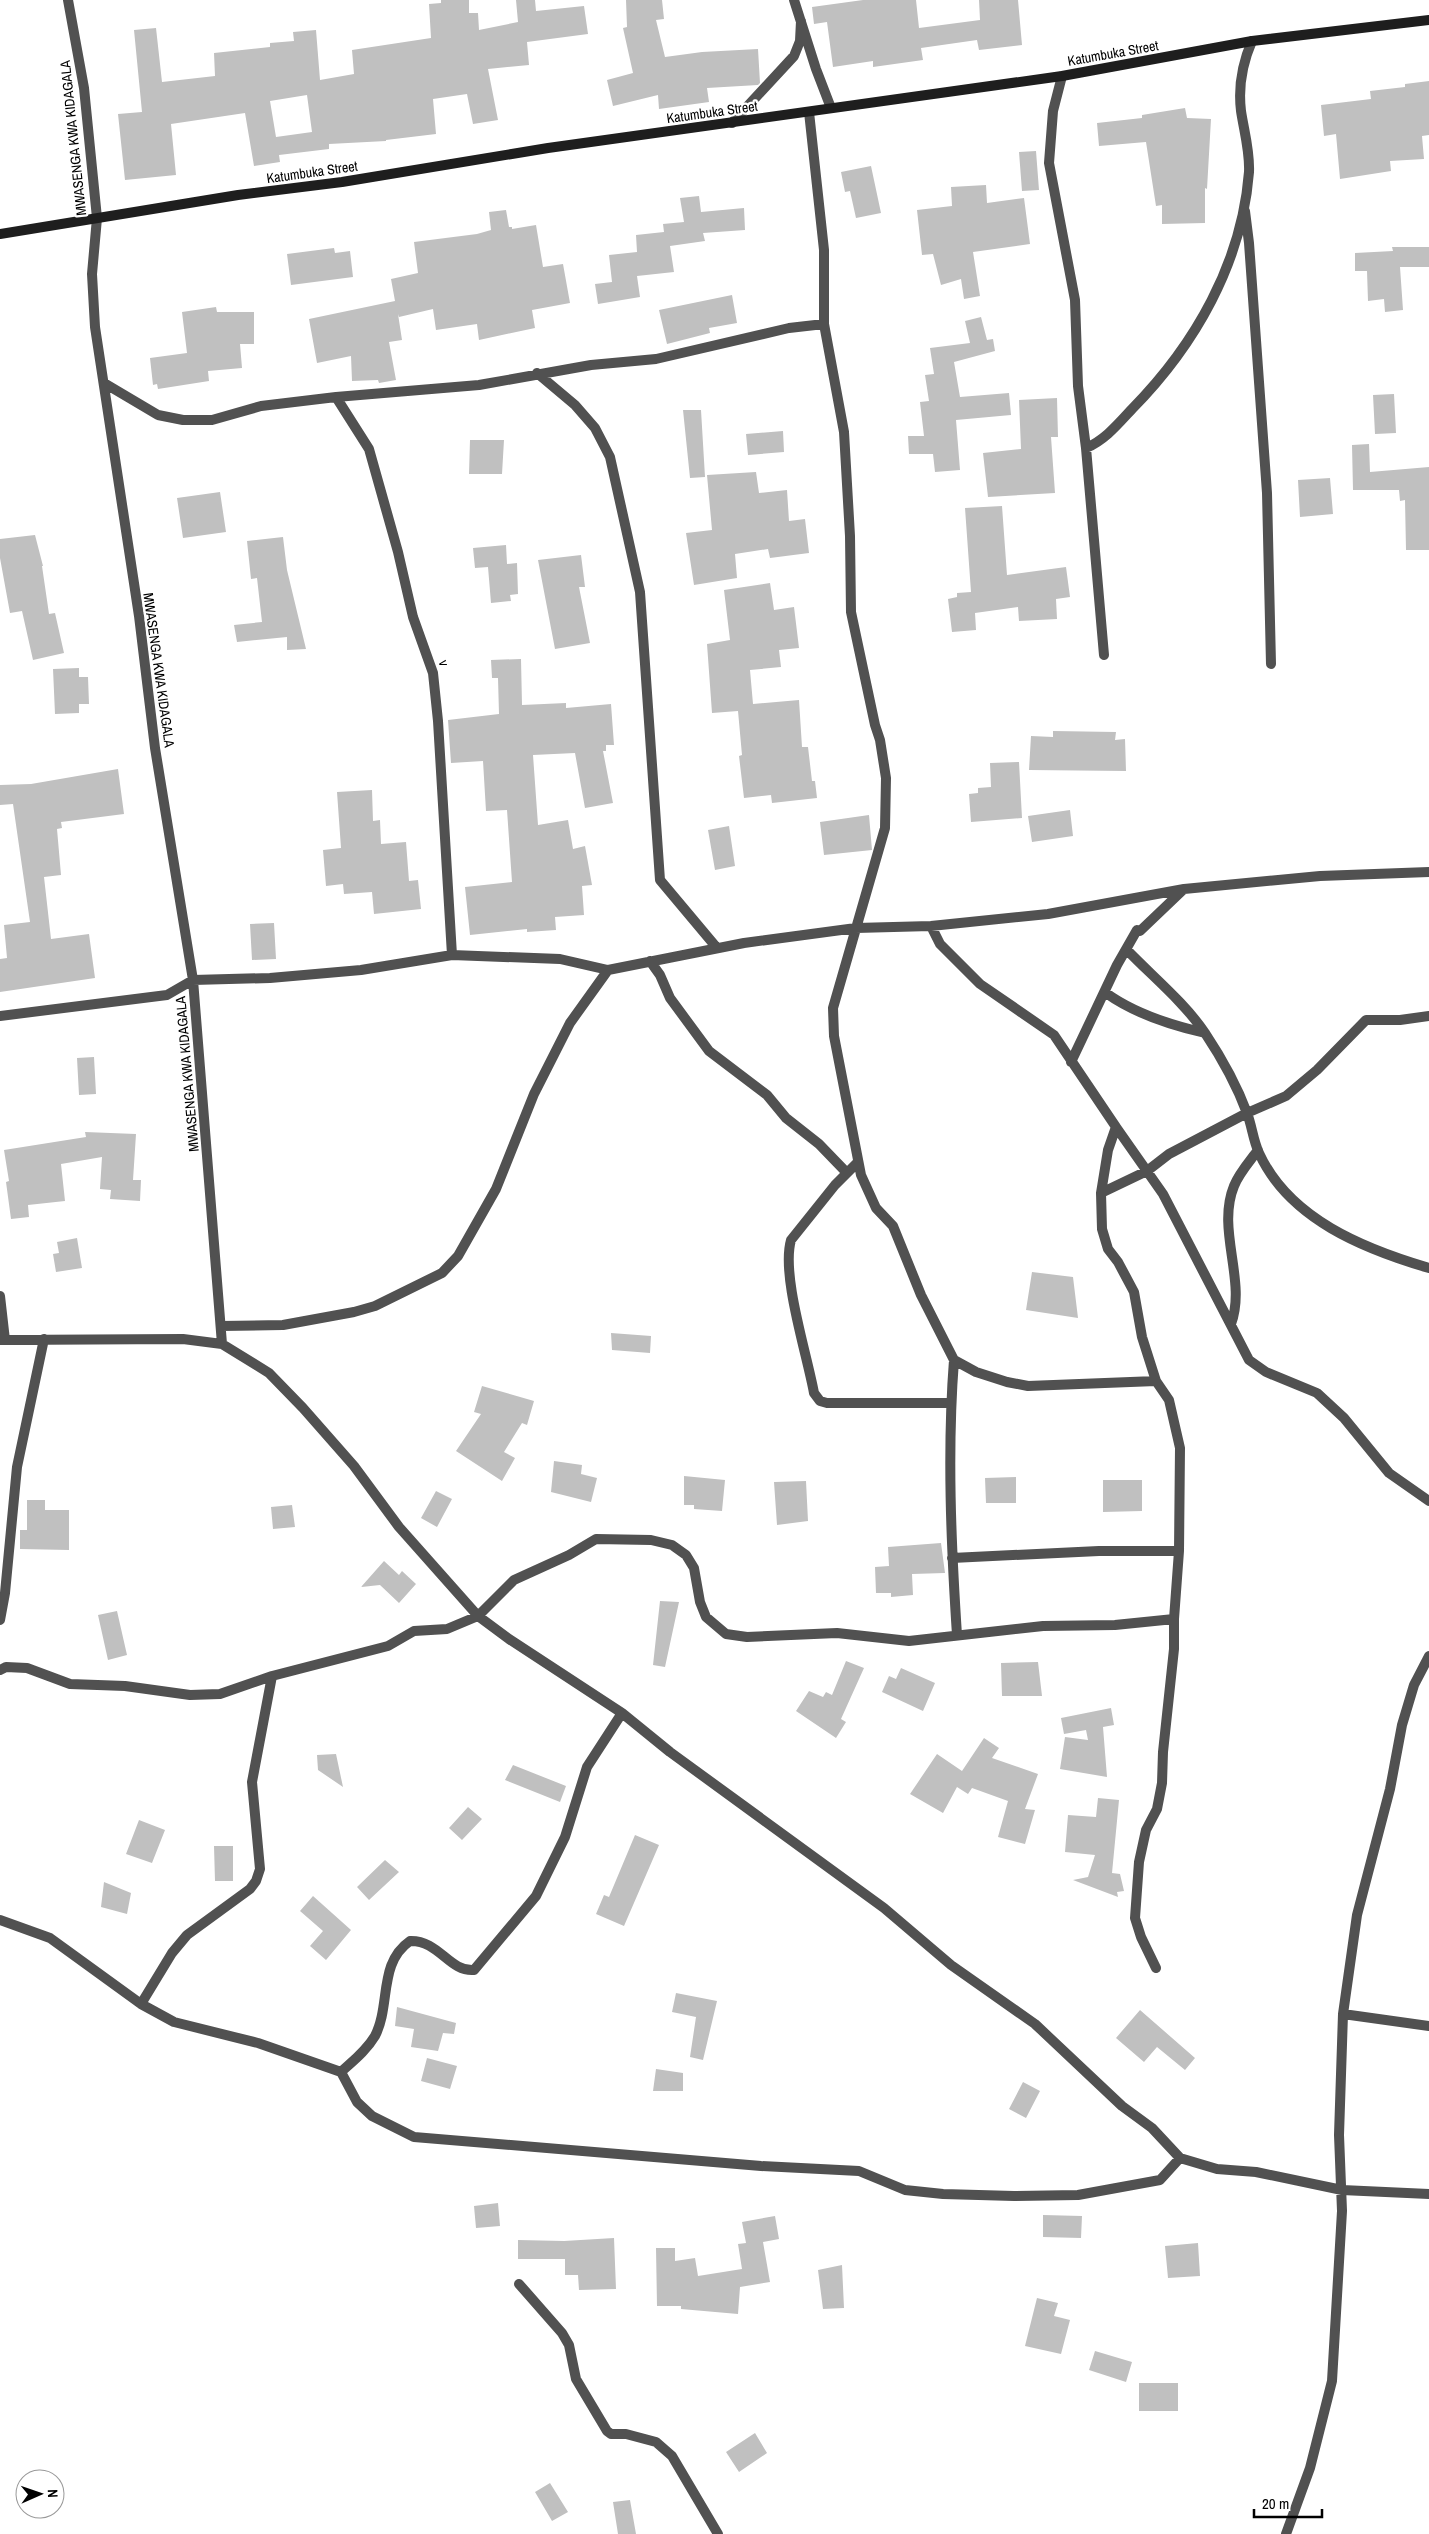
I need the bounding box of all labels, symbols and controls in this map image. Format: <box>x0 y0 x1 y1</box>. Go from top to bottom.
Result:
street label: Katumbuka Street <box>1066 36 1160 70</box>
street label: MWASENGA KWA KIDAGALA <box>56 59 90 217</box>
street label: Katumbuka Street <box>665 97 759 127</box>
street label: Katumbuka Street <box>265 157 359 187</box>
street label: MWASENGA KWA KIDAGALA <box>139 591 179 749</box>
street label: v <box>435 658 454 668</box>
street label: MWASENGA KWA KIDAGALA <box>171 995 203 1153</box>
north arrow <box>15 2469 65 2519</box>
scale bar <box>1254 2486 1322 2518</box>
text: N <box>44 2489 62 2498</box>
text: 20 m <box>1262 2493 1289 2514</box>

